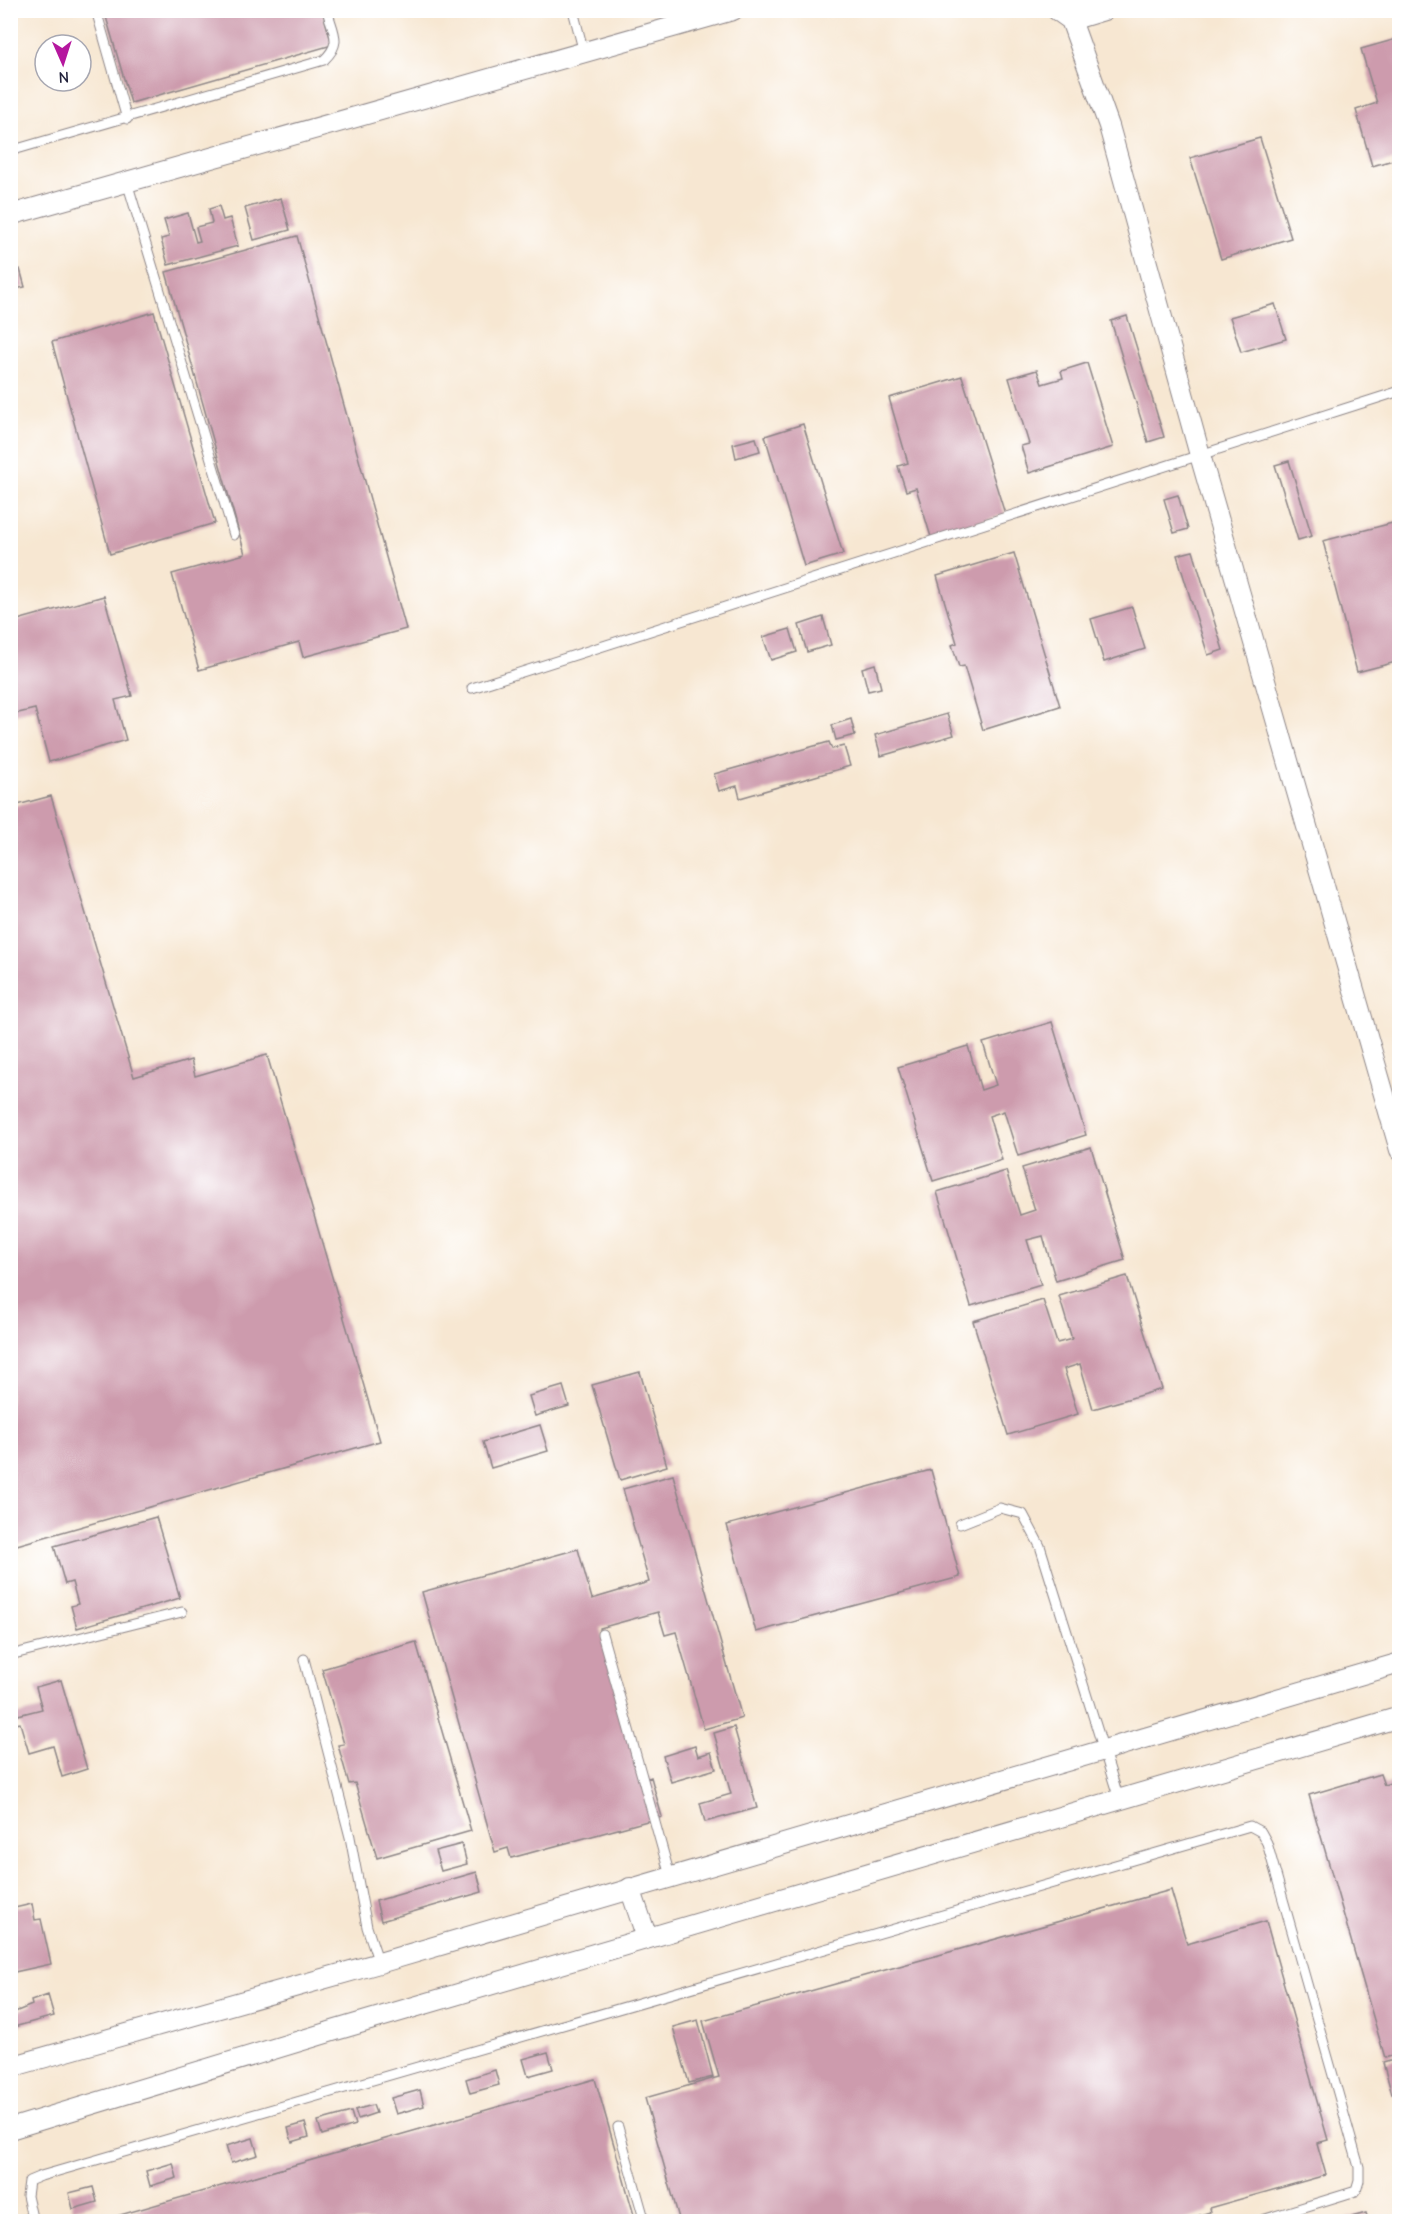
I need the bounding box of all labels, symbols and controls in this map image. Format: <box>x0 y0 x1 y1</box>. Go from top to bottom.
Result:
north arrow <box>33 33 93 93</box>
text: N <box>58 68 69 86</box>

